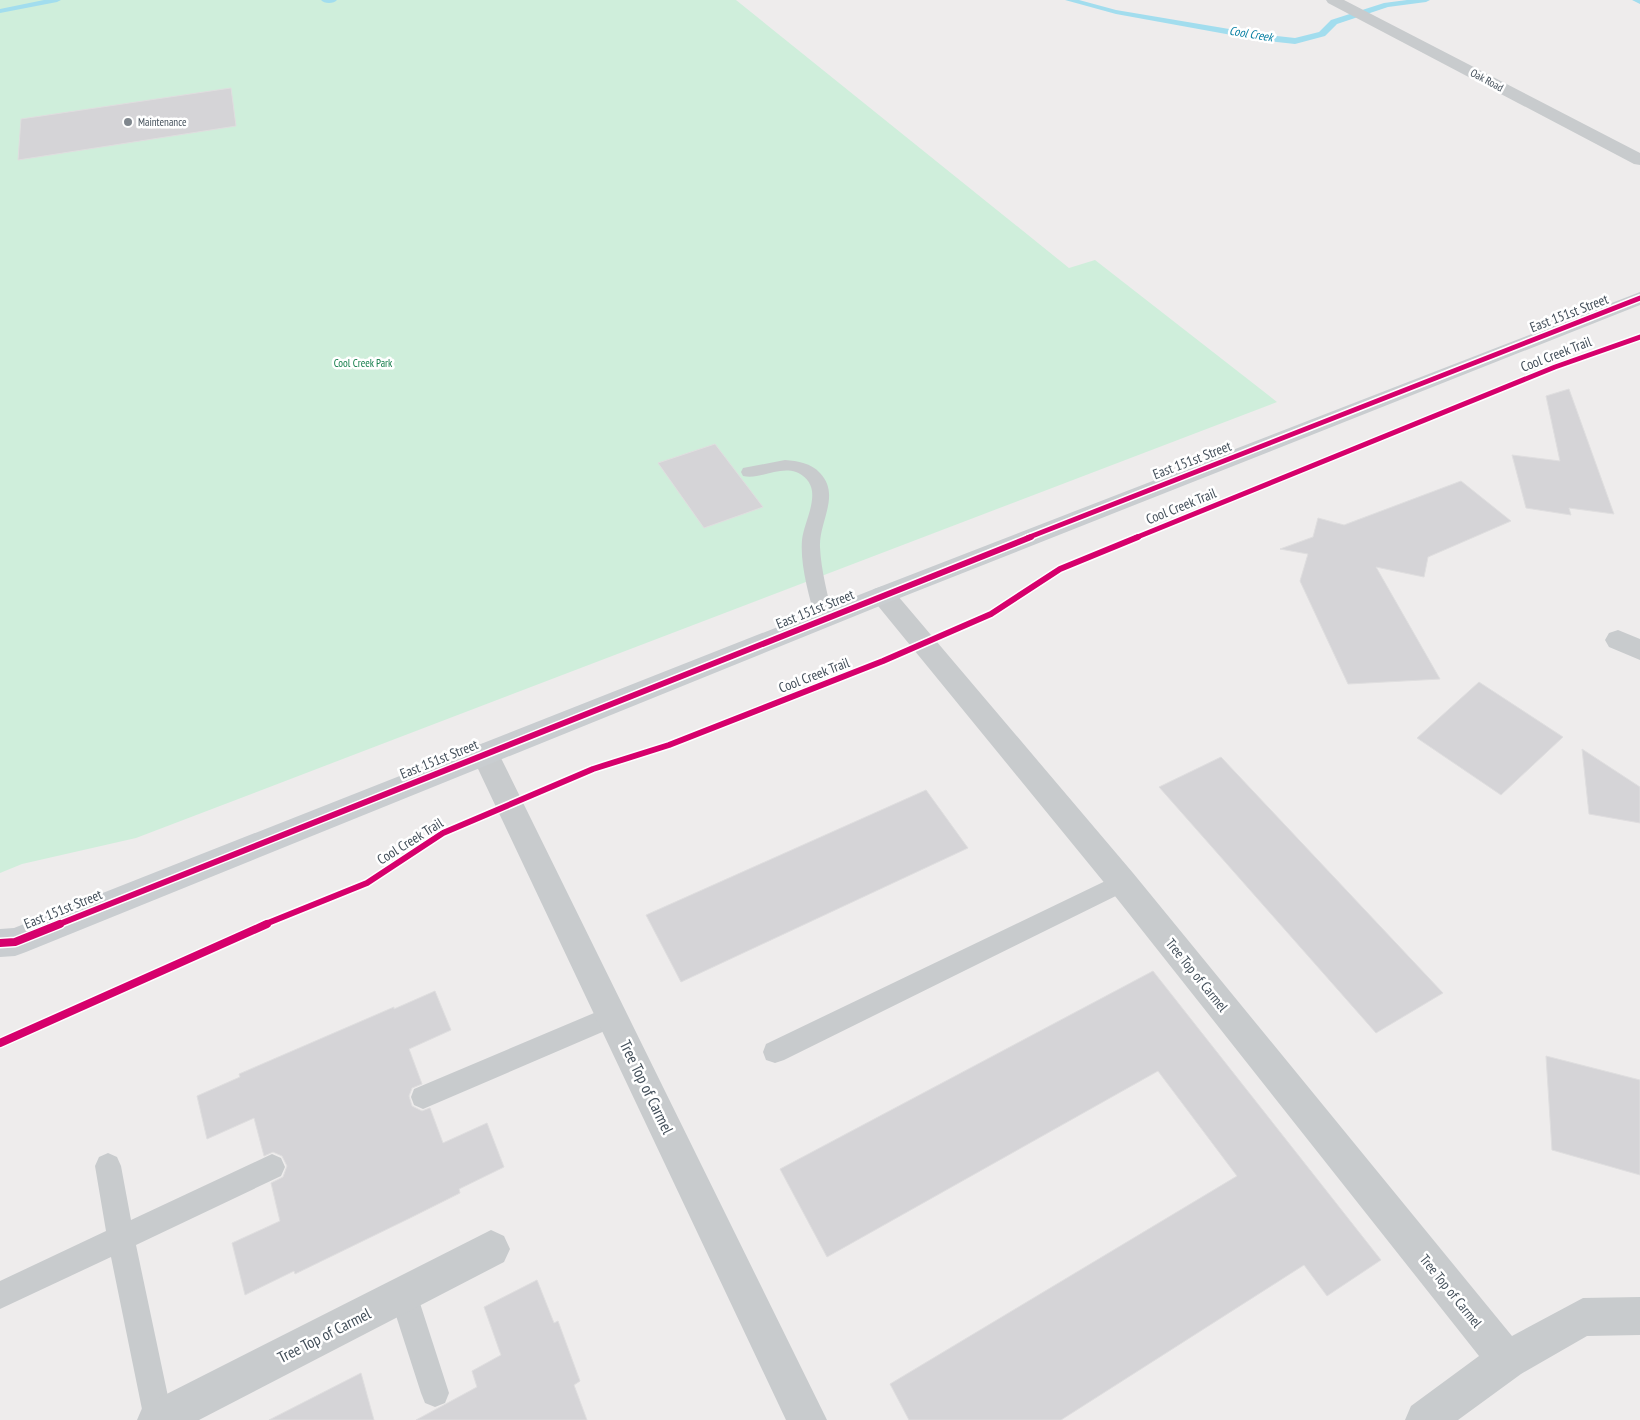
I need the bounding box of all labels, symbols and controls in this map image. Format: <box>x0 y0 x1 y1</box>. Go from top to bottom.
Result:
water label: Cool Creek <box>1228 23 1275 45</box>
street label: Oak Road <box>1468 65 1506 95</box>
place label: Maintenance <box>138 115 187 129</box>
marker: Maintenance <box>122 116 134 128</box>
street label: East 151st Street <box>1527 290 1611 336</box>
street label: Cool Creek Trail <box>1518 332 1595 376</box>
park label: Cool Creek Park <box>334 356 393 370</box>
street label: East 151st Street <box>1150 437 1234 483</box>
street label: Cool Creek Trail <box>1143 483 1220 528</box>
street label: East 151st Street <box>773 585 857 633</box>
street label: Cool Creek Trail <box>776 653 853 697</box>
street label: East 151st Street <box>397 735 481 783</box>
street label: Cool Creek Trail <box>374 813 447 868</box>
street label: East 151st Street <box>21 885 105 933</box>
street label: Tree Top of Carmel <box>1162 935 1233 1016</box>
street label: Tree Top of Carmel <box>616 1037 678 1137</box>
street label: Tree Top of Carmel <box>1416 1251 1487 1332</box>
street label: Tree Top of Carmel <box>274 1303 374 1367</box>

